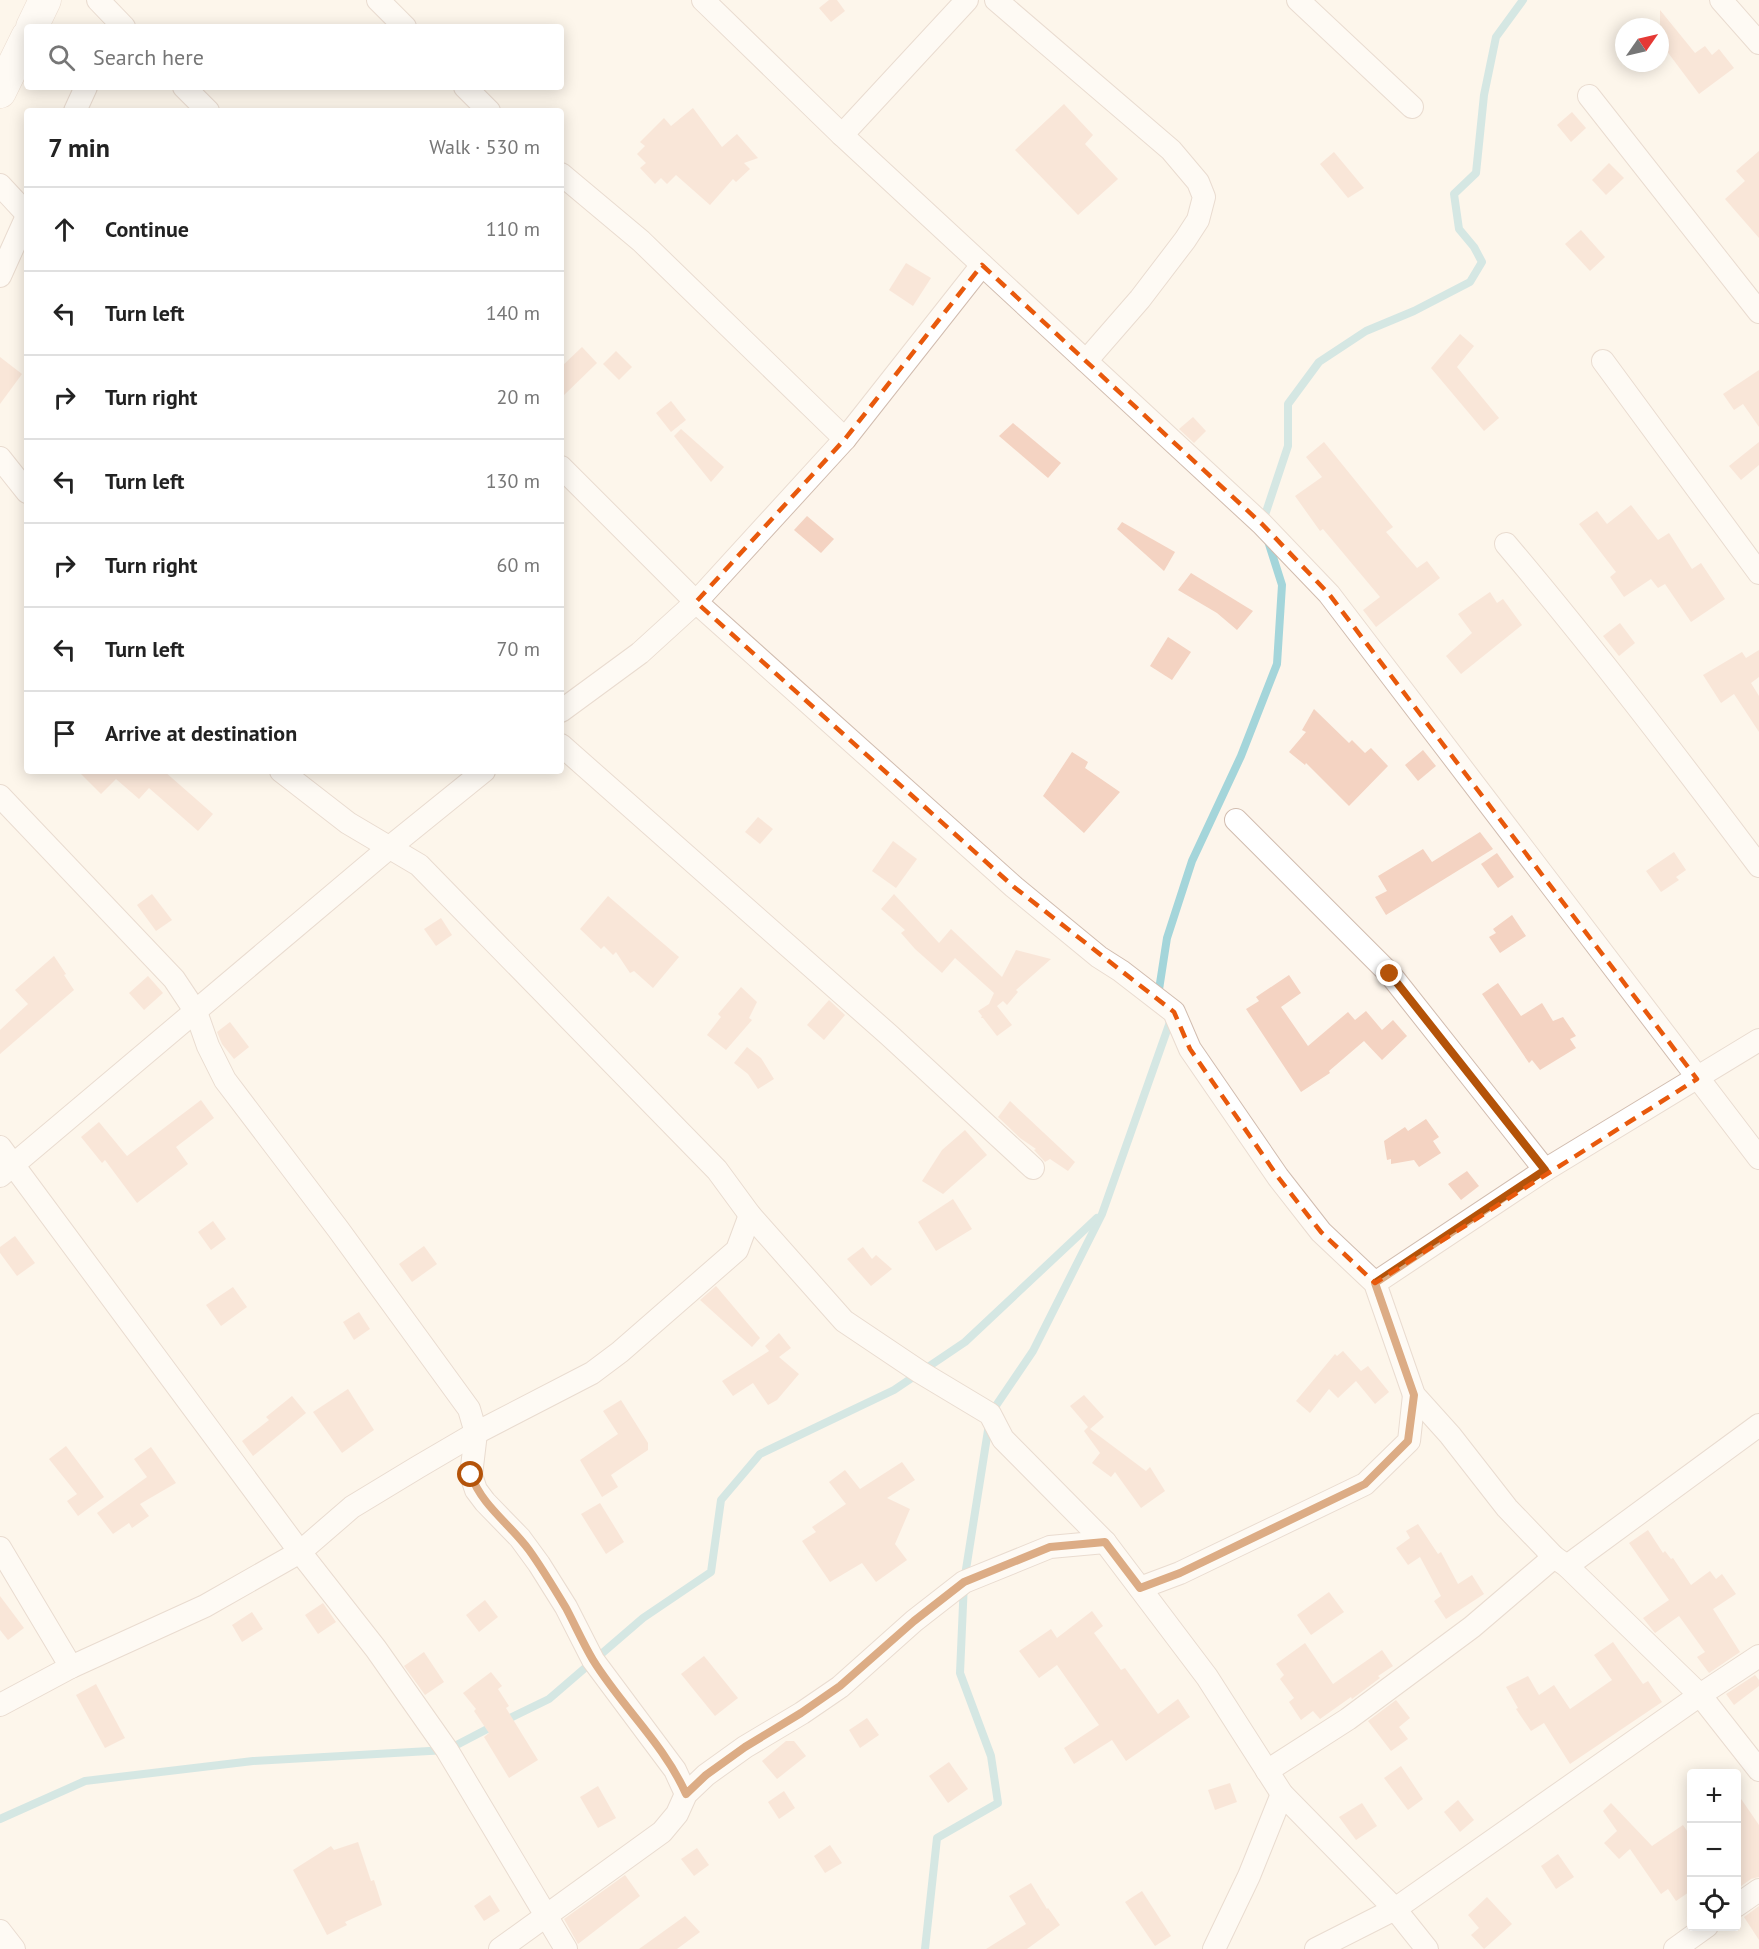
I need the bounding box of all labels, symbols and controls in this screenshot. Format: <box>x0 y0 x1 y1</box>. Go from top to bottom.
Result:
north arrow <box>1615 18 1669 72</box>
search box <box>24 24 564 90</box>
icon: search <box>45 41 78 74</box>
text: Search here <box>93 43 204 71</box>
text: 7 min <box>48 131 110 164</box>
text: Walk · 530 m <box>429 134 540 160</box>
icon: ahead <box>48 213 81 246</box>
text: Continue <box>105 215 189 243</box>
text: 110 m <box>486 216 540 242</box>
icon: left <box>48 297 81 330</box>
text: Turn left <box>105 299 185 327</box>
text: 140 m <box>486 300 540 326</box>
icon: right <box>48 381 81 414</box>
text: Turn right <box>105 383 197 411</box>
text: 20 m <box>497 384 540 410</box>
icon: left <box>48 465 81 498</box>
text: Turn left <box>105 467 185 495</box>
text: 130 m <box>486 468 540 494</box>
icon: right <box>48 549 81 582</box>
text: Turn right <box>105 551 197 579</box>
text: 60 m <box>497 552 540 578</box>
icon: left <box>48 633 81 666</box>
text: Turn left <box>105 635 185 663</box>
text: 70 m <box>497 636 540 662</box>
icon: arrive <box>48 717 81 750</box>
text: Arrive at destination <box>105 719 297 747</box>
route end <box>1376 960 1402 986</box>
route start <box>457 1461 483 1487</box>
map controls <box>1687 1769 1741 1931</box>
button: + <box>1687 1769 1741 1823</box>
button: − <box>1687 1823 1741 1877</box>
button: locate <box>1687 1877 1741 1931</box>

